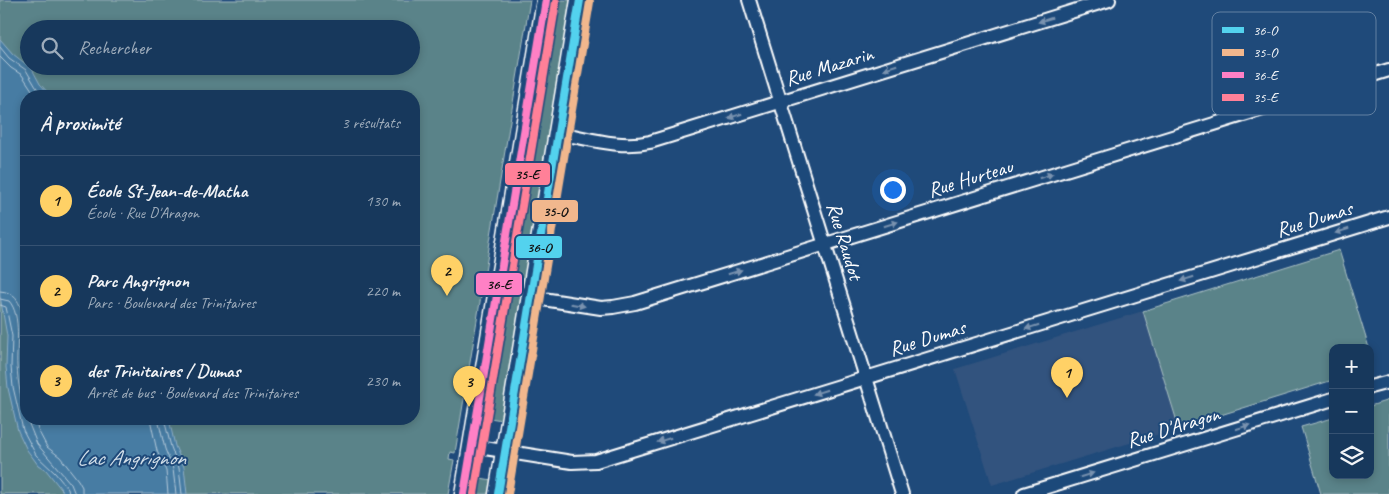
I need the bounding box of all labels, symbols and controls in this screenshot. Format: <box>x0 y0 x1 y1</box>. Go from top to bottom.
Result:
legend <box>1212 12 1376 115</box>
one-way arrow <box>1038 16 1053 24</box>
search box <box>20 20 420 75</box>
text: 36-O <box>1253 22 1279 39</box>
icon: search <box>38 34 66 62</box>
text: Rechercher <box>78 36 151 60</box>
street label: Rue Mazarin <box>782 40 878 92</box>
text: 35-O <box>1253 44 1279 61</box>
one-way arrow <box>882 64 897 72</box>
text: 36-E <box>1253 67 1279 84</box>
text: 35-E <box>1253 89 1279 106</box>
text: À proximité <box>40 110 120 136</box>
one-way arrow <box>727 112 742 120</box>
text: 3 résultats <box>341 113 400 133</box>
street label: Rue Hurteau <box>924 152 1017 203</box>
line badge: 35-E <box>504 162 551 186</box>
text: 35-E <box>515 166 542 183</box>
one-way arrow <box>1039 171 1054 179</box>
your location <box>880 177 906 203</box>
text: École St-Jean-de-Matha <box>87 179 248 203</box>
text: 1 <box>52 191 60 211</box>
text: 130 m <box>366 191 400 211</box>
street label: Rue Dumas <box>1273 195 1357 243</box>
line badge: 35-O <box>531 199 579 223</box>
street label: Rue Raudot <box>821 199 870 285</box>
text: École · Rue D'Aragon <box>87 203 199 223</box>
text: 35-O <box>543 203 569 220</box>
one-way arrow <box>883 219 898 227</box>
one-way arrow <box>1335 228 1350 235</box>
line badge: 36-O <box>515 235 563 259</box>
text: 36-O <box>527 239 553 256</box>
pin: 2 <box>431 255 463 296</box>
one-way arrow <box>728 267 743 275</box>
text: Parc Angrignon <box>87 269 189 293</box>
line badge: 36-E <box>475 272 523 296</box>
one-way arrow <box>1179 275 1194 283</box>
text: 36-E <box>487 276 514 293</box>
text: 2 <box>52 281 60 301</box>
text: 220 m <box>366 281 400 301</box>
text: Parc · Boulevard des Trinitaires <box>87 293 256 313</box>
one-way arrow <box>571 302 587 310</box>
street label: Rue Dumas <box>886 314 970 362</box>
one-way arrow <box>1024 323 1039 331</box>
map controls <box>1329 344 1374 479</box>
button: + <box>1329 344 1374 389</box>
pin: 1 <box>1051 357 1083 398</box>
text: des Trinitaires / Dumas <box>87 359 240 383</box>
pin: 3 <box>453 366 485 407</box>
text: 3 <box>52 371 60 391</box>
text: 230 m <box>366 371 400 391</box>
text: Arrêt de bus · Boulevard des Trinitaires <box>87 383 298 403</box>
one-way arrow <box>812 389 827 397</box>
button: − <box>1329 389 1374 434</box>
street label: Rue D'Aragon <box>1123 400 1224 453</box>
one-way arrow <box>1235 422 1250 430</box>
button: layers <box>1329 434 1374 479</box>
one-way arrow <box>657 437 672 444</box>
water label: Lac Angrignon <box>77 444 187 472</box>
one-way arrow <box>1080 470 1095 478</box>

